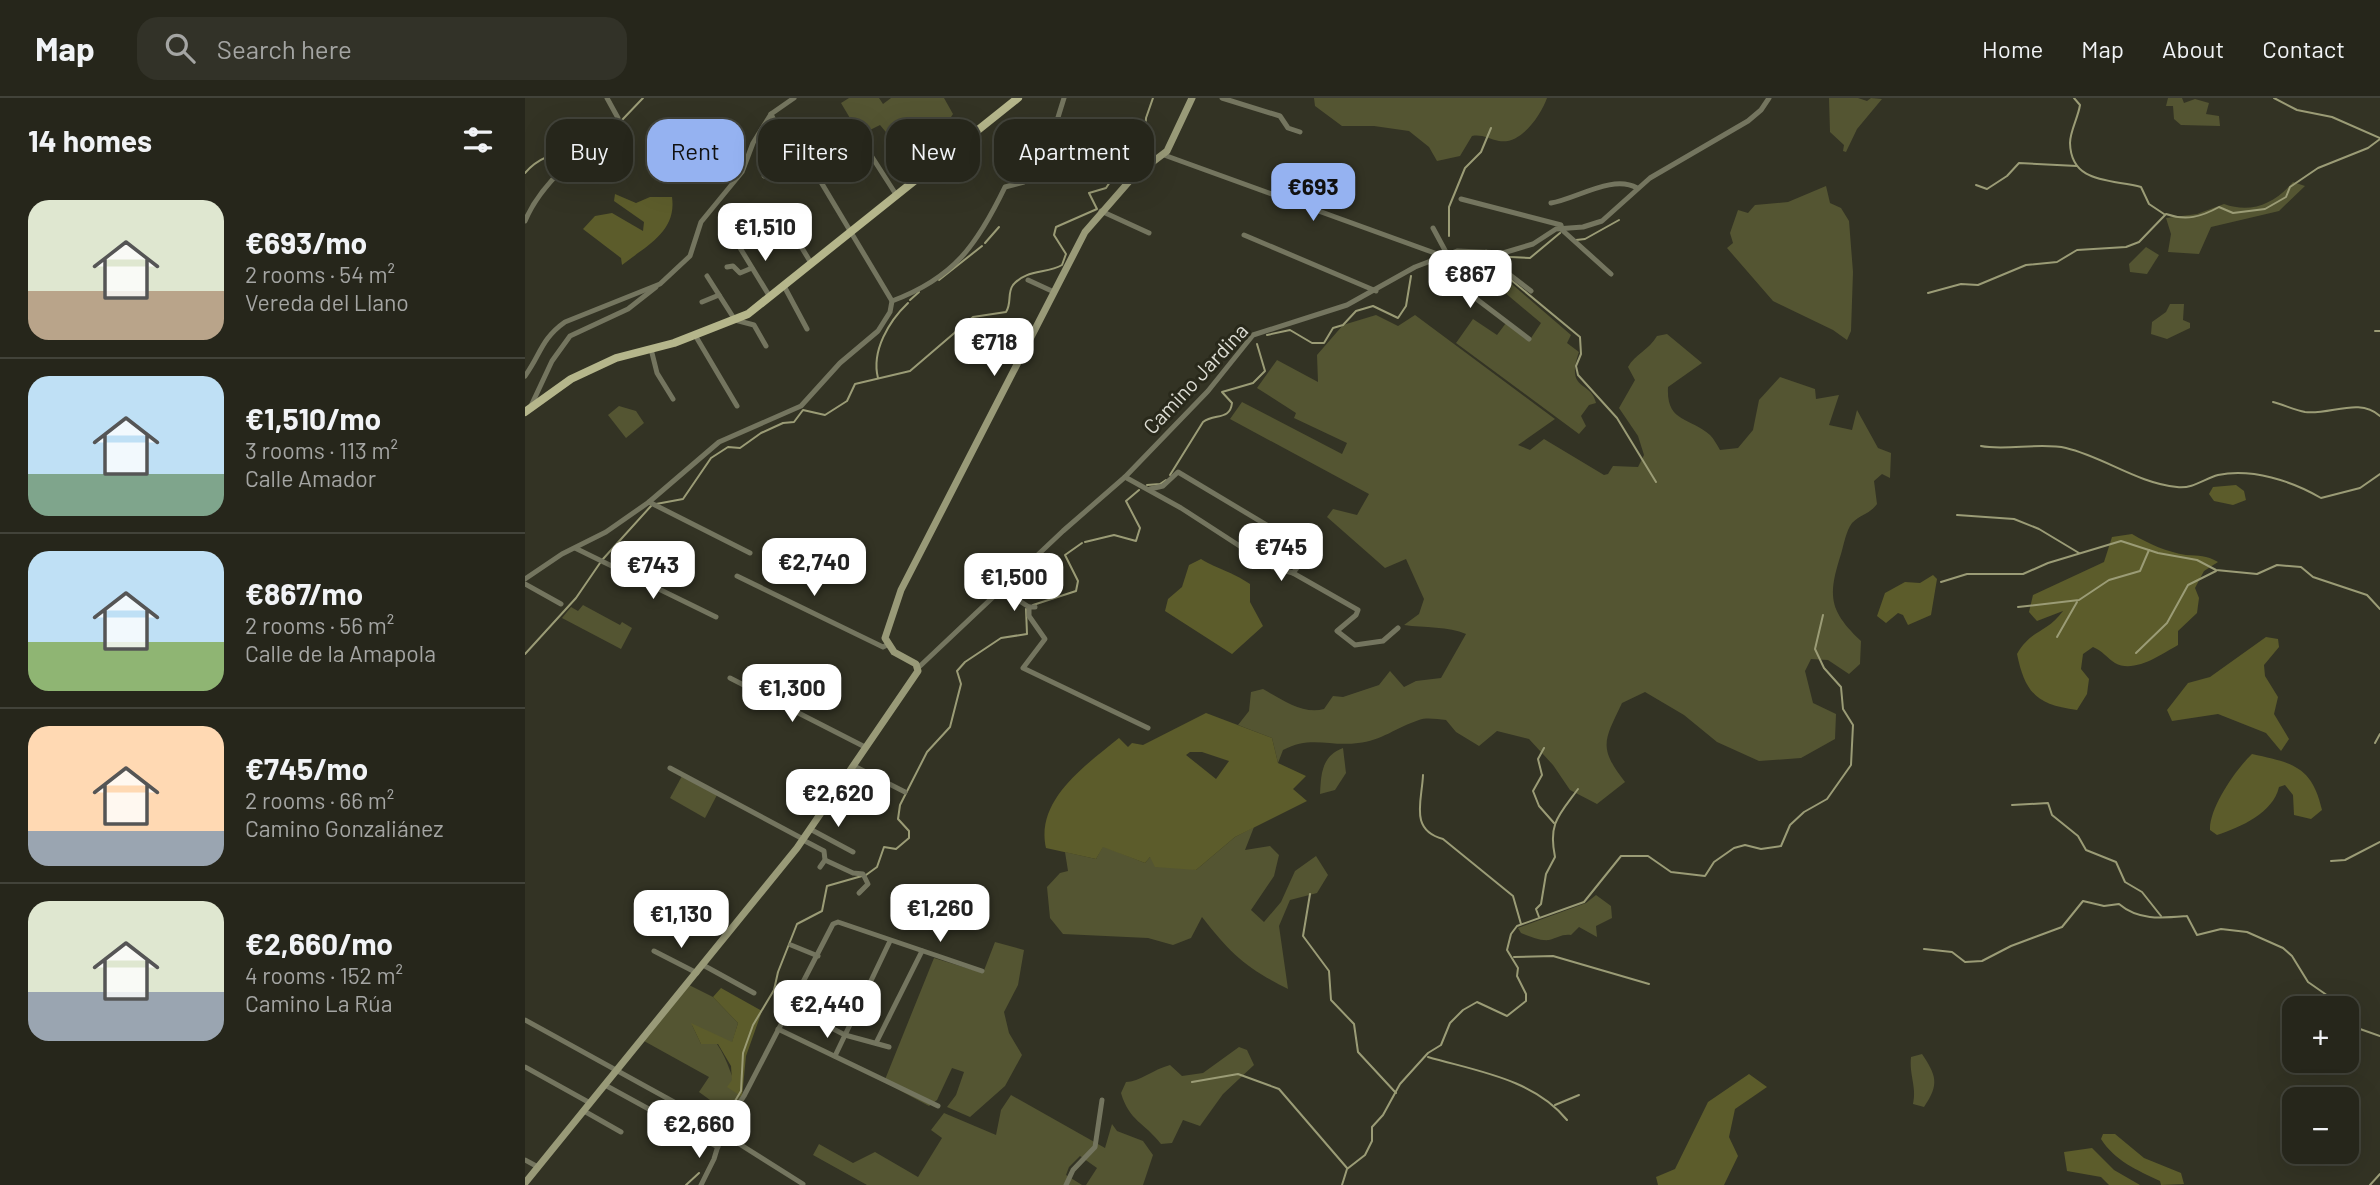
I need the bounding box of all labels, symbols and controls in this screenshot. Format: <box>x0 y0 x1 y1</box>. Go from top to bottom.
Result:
search box <box>137 17 627 80</box>
text: Map <box>35 28 95 68</box>
icon: search <box>161 29 199 67</box>
text: Search here <box>217 33 352 64</box>
text: Home <box>1982 34 2043 63</box>
text: Map <box>2081 34 2124 63</box>
text: About <box>2162 34 2224 63</box>
text: Contact <box>2262 34 2345 63</box>
chip: Buy <box>546 119 633 182</box>
chip: Rent <box>647 119 744 182</box>
chip: Filters <box>758 119 872 182</box>
chip: New <box>886 119 980 182</box>
chip: Apartment <box>994 119 1154 182</box>
icon: filters <box>459 121 497 159</box>
text: 14 homes <box>28 122 152 158</box>
pin: €693 <box>1272 164 1354 223</box>
text: €693 <box>1287 172 1339 200</box>
pin: €1,510 <box>708 204 822 263</box>
text: €1,510 <box>734 212 796 240</box>
text: €693/mo <box>245 224 367 260</box>
icon: home <box>84 228 168 312</box>
pin: €867 <box>1429 250 1511 310</box>
text: €867 <box>1445 259 1495 287</box>
text: 2 rooms · 54 m² <box>245 260 395 288</box>
text: Vereda del Llano <box>245 288 409 316</box>
street label: Camino Jardina <box>1137 317 1253 438</box>
pin: €718 <box>953 318 1035 378</box>
text: €718 <box>971 327 1017 355</box>
text: €1,510/mo <box>245 400 381 436</box>
icon: home <box>84 404 168 488</box>
text: 3 rooms · 113 m² <box>245 436 398 464</box>
text: Calle Amador <box>245 464 376 492</box>
pin: €745 <box>1240 524 1322 583</box>
text: €745 <box>1255 532 1307 560</box>
pin: €2,740 <box>757 538 871 598</box>
pin: €743 <box>612 542 694 601</box>
text: €2,740 <box>778 547 850 575</box>
text: €743 <box>627 550 679 578</box>
pin: €1,500 <box>957 554 1071 613</box>
text: €1,500 <box>980 562 1048 590</box>
text: €867/mo <box>245 575 363 611</box>
icon: home <box>84 579 168 663</box>
text: 2 rooms · 56 m² <box>245 611 394 639</box>
text: Calle de la Amapola <box>245 639 436 667</box>
pin: €1,300 <box>735 664 849 724</box>
text: €1,300 <box>758 673 826 701</box>
text: €745/mo <box>245 750 368 786</box>
icon: home <box>84 754 168 838</box>
pin: €2,620 <box>781 770 895 829</box>
text: €2,620 <box>802 778 874 806</box>
text: 2 rooms · 66 m² <box>245 786 394 814</box>
text: Camino Gonzaliánez <box>245 814 443 842</box>
pin: €1,260 <box>883 884 997 944</box>
pin: €1,130 <box>624 890 738 950</box>
text: €1,260 <box>906 893 974 921</box>
text: €1,130 <box>650 899 712 927</box>
text: €2,660/mo <box>245 925 393 961</box>
icon: home <box>84 929 168 1013</box>
text: 4 rooms · 152 m² <box>245 961 403 989</box>
pin: €2,440 <box>770 981 884 1040</box>
text: Camino La Rúa <box>245 989 392 1017</box>
text: €2,440 <box>790 989 864 1017</box>
map controls <box>2282 996 2359 1164</box>
button: + <box>2282 996 2359 1073</box>
button: − <box>2282 1087 2359 1164</box>
pin: €2,660 <box>642 1100 756 1160</box>
text: €2,660 <box>663 1109 735 1137</box>

